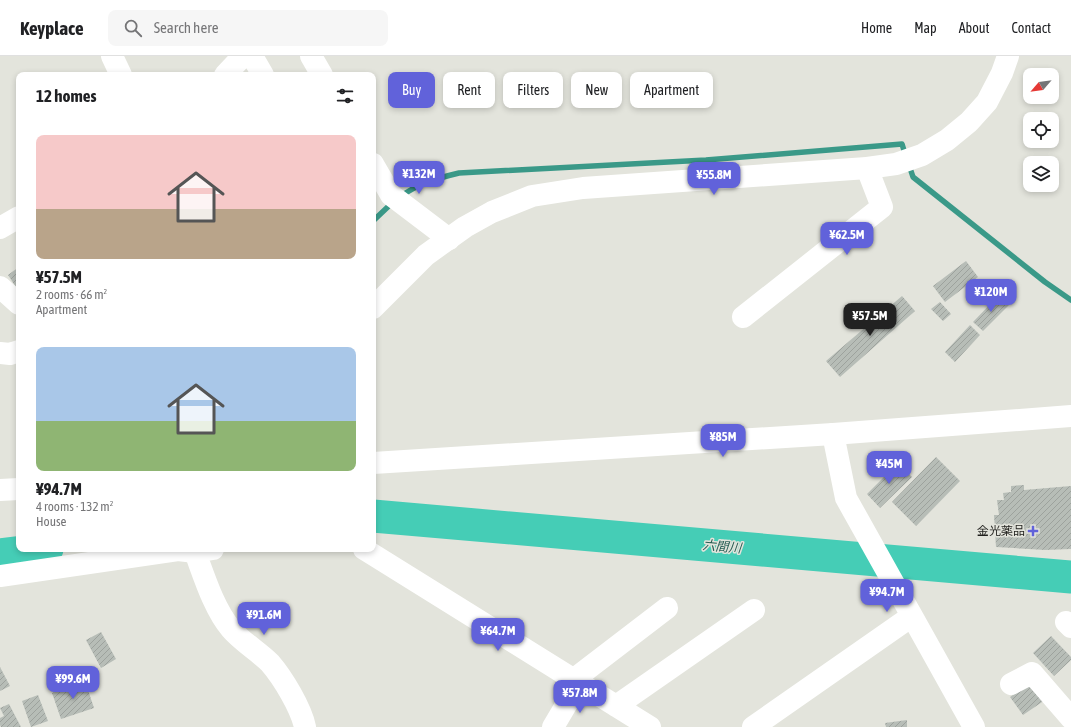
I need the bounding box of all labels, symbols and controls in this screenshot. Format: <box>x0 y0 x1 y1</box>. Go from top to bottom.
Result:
search box <box>108 10 388 46</box>
text: Keyplace <box>20 17 84 39</box>
icon: search <box>122 17 144 39</box>
text: Search here <box>154 19 218 36</box>
text: Home <box>861 20 892 36</box>
text: Map <box>914 20 937 36</box>
text: About <box>959 20 990 36</box>
text: Contact <box>1012 20 1051 36</box>
north arrow <box>1023 68 1059 104</box>
map controls <box>1023 68 1059 192</box>
chip: Buy <box>388 72 435 108</box>
chip: Rent <box>443 72 495 108</box>
chip: Filters <box>503 72 563 108</box>
chip: New <box>571 72 622 108</box>
chip: Apartment <box>630 72 713 108</box>
icon: filters <box>334 85 356 107</box>
text: 12 homes <box>36 86 97 106</box>
button: locate <box>1023 112 1059 148</box>
button: layers <box>1023 156 1059 192</box>
icon: home <box>160 161 232 233</box>
pin: ¥132M <box>391 161 447 195</box>
pin: ¥55.8M <box>681 162 747 196</box>
text: ¥132M <box>403 166 435 181</box>
text: ¥55.8M <box>696 167 732 182</box>
pin: ¥62.5M <box>814 222 880 256</box>
text: ¥62.5M <box>829 227 865 242</box>
text: ¥57.5M <box>36 267 82 287</box>
pin: ¥120M <box>963 279 1019 313</box>
text: ¥120M <box>975 284 1007 299</box>
text: 2 rooms · 66 m² <box>36 287 107 302</box>
text: Apartment <box>36 302 87 317</box>
pin: ¥57.5M <box>837 303 903 337</box>
text: ¥57.5M <box>852 308 888 323</box>
icon: home <box>160 373 232 445</box>
pin: ¥85M <box>699 424 747 458</box>
text: ¥85M <box>710 429 736 444</box>
pin: ¥45M <box>865 451 913 485</box>
text: ¥45M <box>876 456 902 471</box>
text: ¥94.7M <box>36 479 82 499</box>
text: 4 rooms · 132 m² <box>36 499 113 514</box>
text: House <box>36 514 66 529</box>
place label: 金光薬品 <box>977 524 1025 538</box>
marker: 金光薬品 <box>1028 526 1038 536</box>
water label: 六間川 <box>702 537 744 556</box>
pin: ¥94.7M <box>854 579 920 613</box>
text: ¥94.7M <box>869 584 905 599</box>
pin: ¥91.6M <box>231 602 297 636</box>
text: ¥91.6M <box>246 607 282 622</box>
pin: ¥64.7M <box>465 618 531 652</box>
text: ¥64.7M <box>480 623 516 638</box>
pin: ¥99.6M <box>40 666 106 700</box>
text: ¥99.6M <box>55 671 91 686</box>
pin: ¥57.8M <box>547 680 613 714</box>
text: ¥57.8M <box>562 685 598 700</box>

